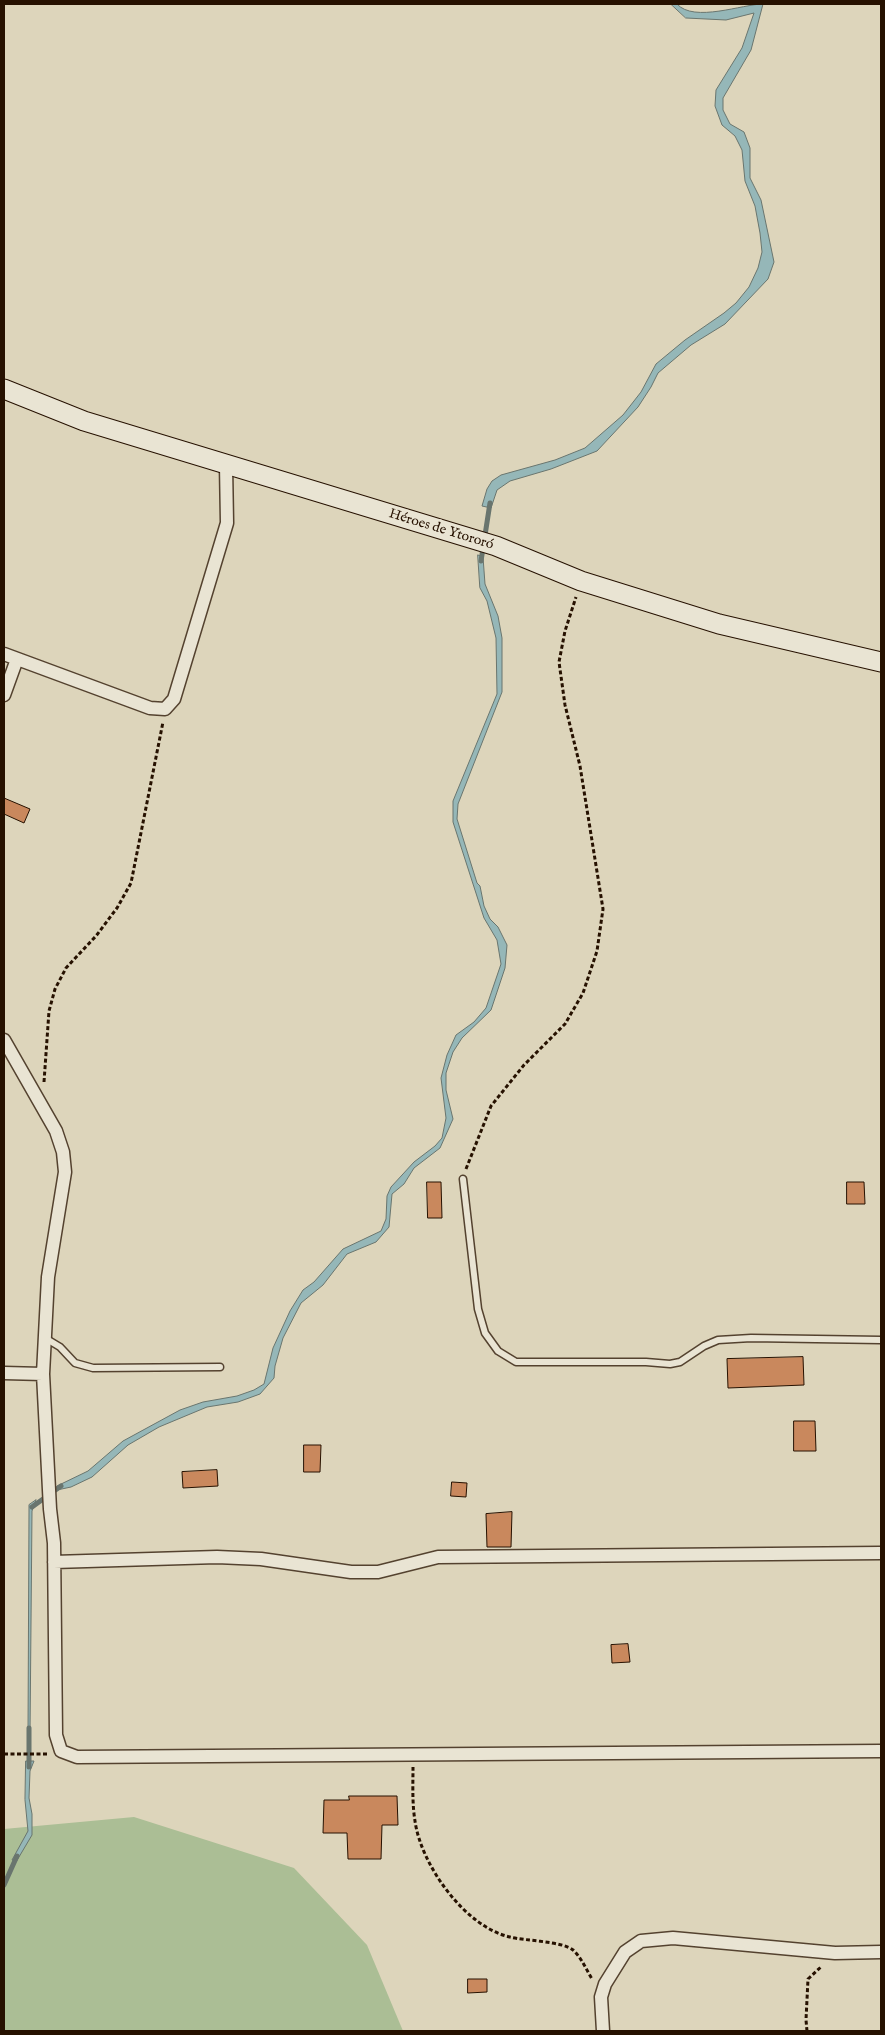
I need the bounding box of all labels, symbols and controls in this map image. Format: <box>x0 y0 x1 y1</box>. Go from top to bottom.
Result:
street label: Héroes de Ytororó <box>387 506 495 554</box>

